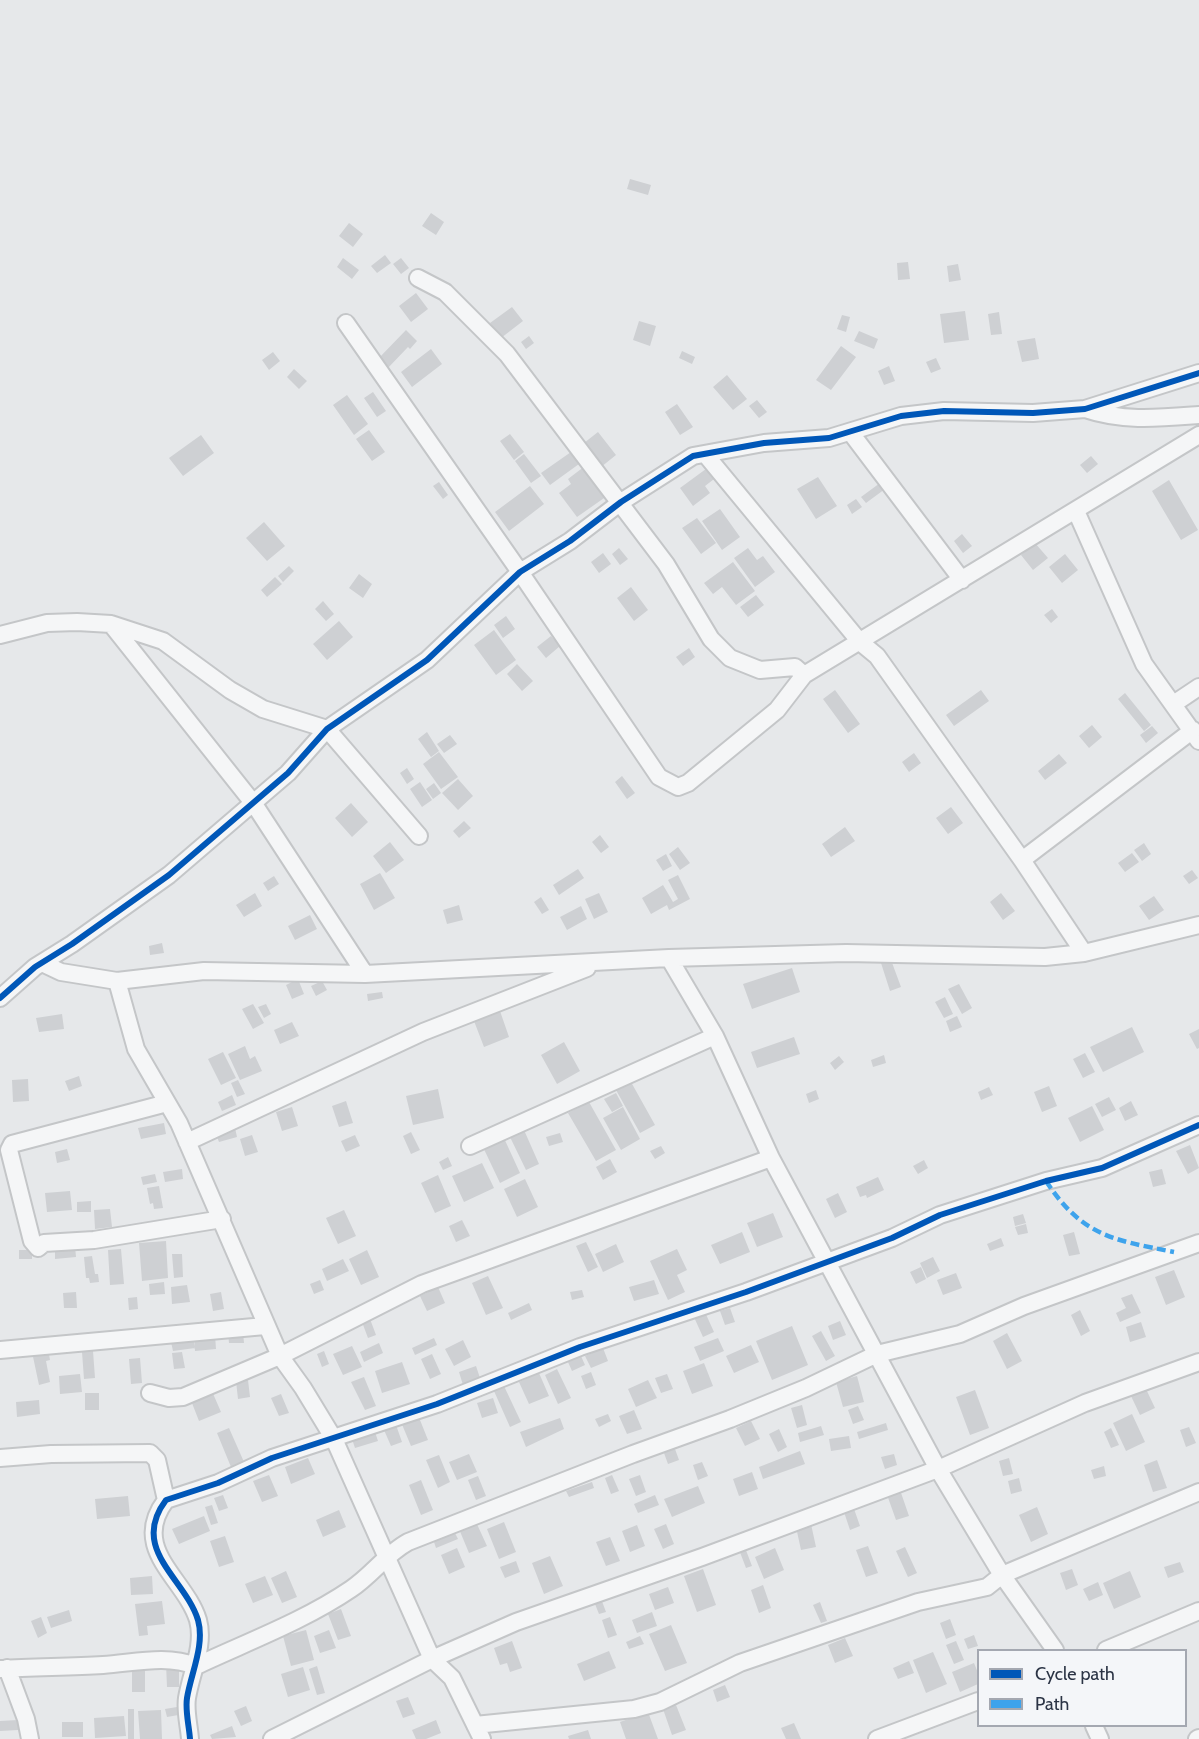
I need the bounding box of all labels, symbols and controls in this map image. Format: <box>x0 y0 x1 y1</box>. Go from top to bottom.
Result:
legend <box>977 1649 1187 1727</box>
text: Cycle path <box>1035 1663 1115 1685</box>
text: Path <box>1035 1693 1069 1715</box>

